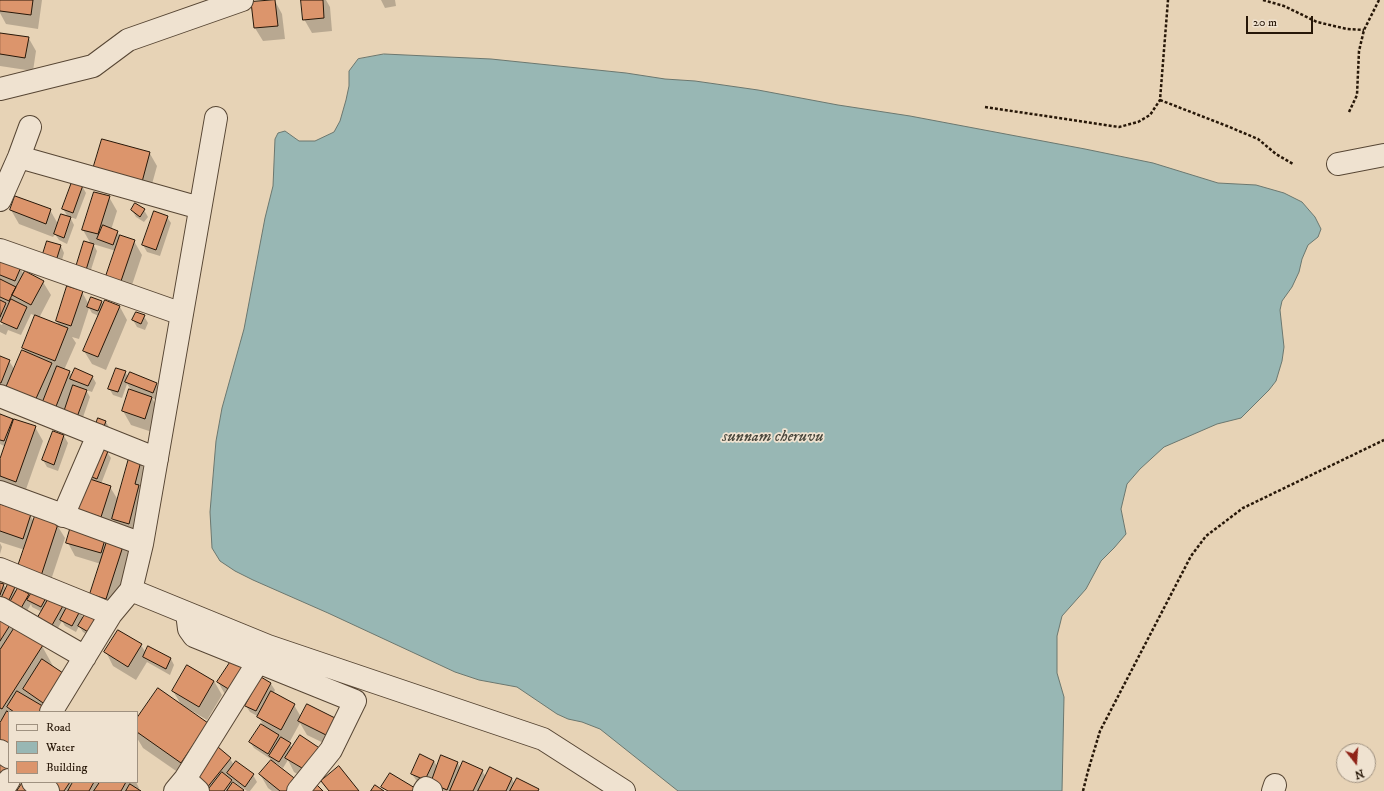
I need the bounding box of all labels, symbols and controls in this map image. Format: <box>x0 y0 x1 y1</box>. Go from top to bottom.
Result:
scale bar <box>1248 8 1315 34</box>
text: 20 m <box>1253 15 1277 30</box>
water label: sunnam cheruvu <box>723 428 823 448</box>
legend <box>8 711 138 783</box>
text: Road <box>46 720 71 735</box>
text: Water <box>46 740 75 755</box>
north arrow <box>1336 743 1376 783</box>
text: Building <box>46 760 87 775</box>
text: N <box>1353 766 1366 782</box>

